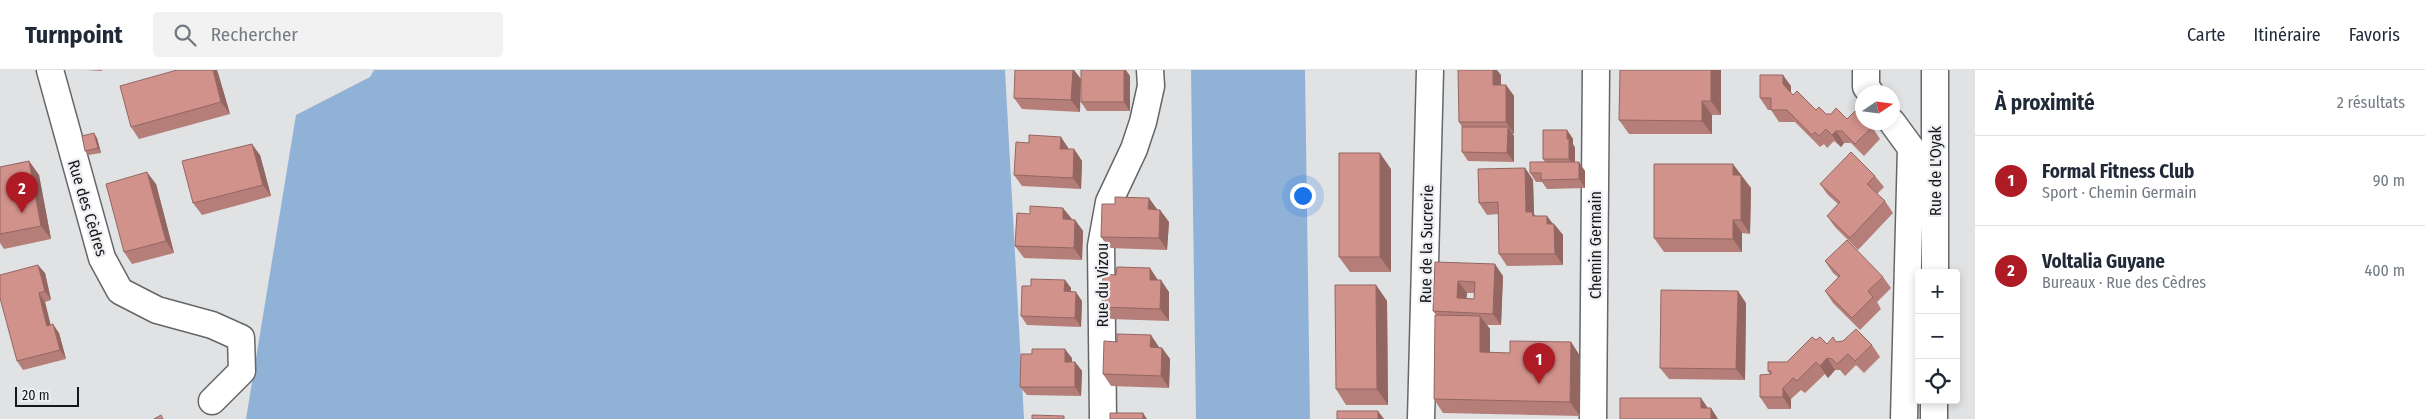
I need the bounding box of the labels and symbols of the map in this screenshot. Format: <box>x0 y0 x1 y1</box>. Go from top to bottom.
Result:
north arrow <box>1855 85 1900 130</box>
street label: Rue de L'Oyak <box>1926 125 1945 216</box>
street label: Rue des Cèdres <box>64 158 111 259</box>
pin: 2 <box>6 172 38 213</box>
your location <box>1290 183 1316 209</box>
street label: Rue de la Sucrerie <box>1416 185 1437 303</box>
street label: Chemin Germain <box>1586 191 1605 299</box>
street label: Rue du Vizou <box>1093 243 1112 327</box>
pin: 1 <box>1523 343 1555 384</box>
scale bar <box>15 384 79 407</box>

